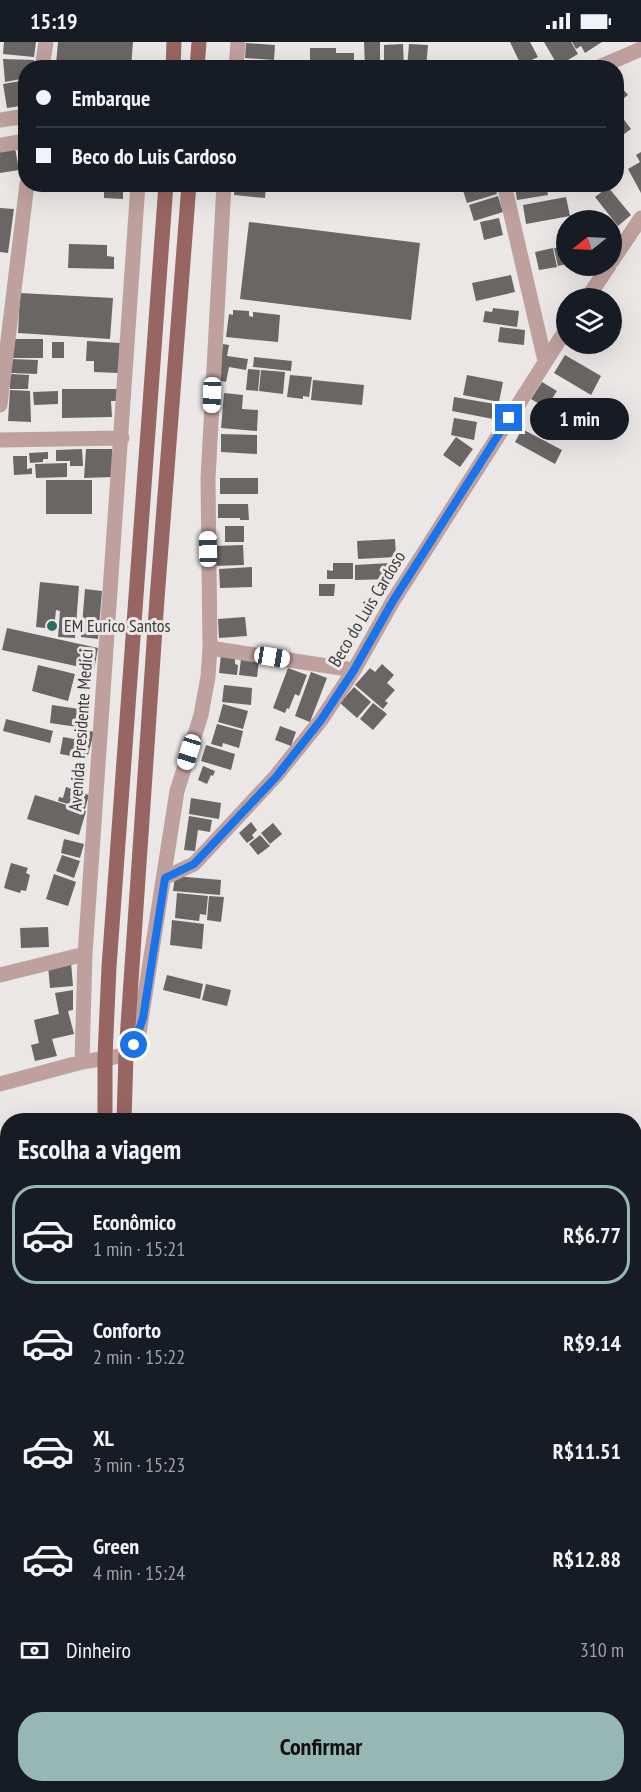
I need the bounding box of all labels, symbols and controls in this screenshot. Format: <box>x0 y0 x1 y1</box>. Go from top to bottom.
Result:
text: 15:19 <box>30 7 78 35</box>
text: Embarque <box>72 84 150 112</box>
text: Beco do Luis Cardoso <box>72 142 237 170</box>
north arrow <box>556 210 622 276</box>
map controls <box>556 210 622 354</box>
button: layers <box>556 288 622 354</box>
car <box>202 377 222 413</box>
callout: 1 min <box>530 397 629 439</box>
route end <box>495 404 522 431</box>
text: 1 min <box>559 406 600 432</box>
car <box>199 531 217 567</box>
street label: Beco do Luis Cardoso <box>323 546 410 671</box>
place label: EM Eurico Santos <box>64 614 171 637</box>
marker: EM Eurico Santos <box>45 619 59 633</box>
car <box>253 645 291 669</box>
street label: Avenida Presidente Medici <box>63 648 98 812</box>
car <box>175 732 203 772</box>
route start <box>120 1031 147 1058</box>
text: Escolha a viagem <box>18 1132 181 1166</box>
icon: car <box>21 1208 75 1262</box>
text: Econômico <box>93 1208 176 1236</box>
text: R$6.77 <box>563 1221 621 1249</box>
text: 1 min · 15:21 <box>93 1236 185 1262</box>
icon: car <box>21 1316 75 1370</box>
text: Conforto <box>93 1316 161 1344</box>
text: R$9.14 <box>563 1329 621 1357</box>
text: 2 min · 15:22 <box>93 1344 185 1370</box>
icon: car <box>21 1424 75 1478</box>
text: XL <box>93 1424 114 1452</box>
text: R$11.51 <box>553 1437 621 1465</box>
text: 3 min · 15:23 <box>93 1452 185 1478</box>
icon: car <box>21 1532 75 1586</box>
text: Green <box>93 1532 139 1560</box>
text: R$12.88 <box>553 1545 621 1573</box>
text: 4 min · 15:24 <box>93 1560 185 1586</box>
icon: cash <box>18 1634 51 1667</box>
text: Dinheiro <box>66 1636 131 1664</box>
text: 310 m <box>580 1637 624 1663</box>
button: Confirmar <box>18 1712 624 1781</box>

